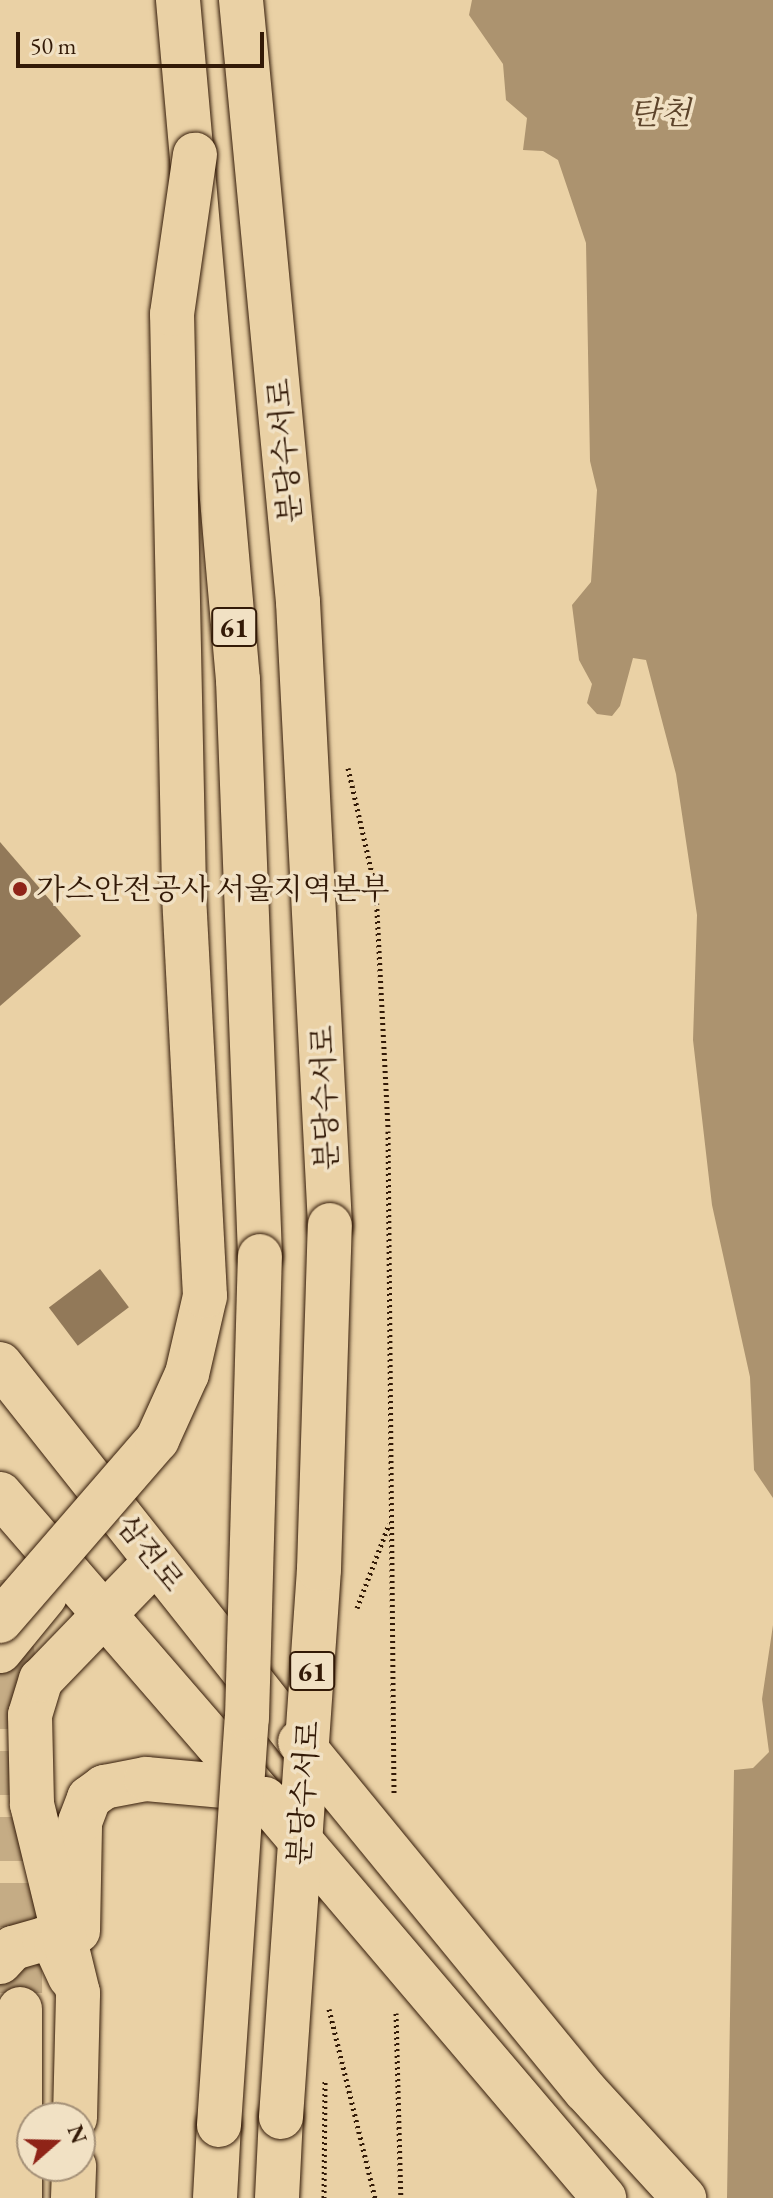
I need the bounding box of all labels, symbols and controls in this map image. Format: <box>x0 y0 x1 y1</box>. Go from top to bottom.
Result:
scale bar <box>20 16 268 66</box>
text: 50 m <box>30 30 77 61</box>
water label: 탄천 <box>629 94 691 132</box>
street label: 분당수서로 <box>261 377 309 525</box>
road number: 61 <box>210 603 258 651</box>
place label: 가스안전공사 서울지역본부 <box>36 871 390 907</box>
marker: 가스안전공사 서울지역본부 <box>11 880 29 898</box>
street label: 분당수서로 <box>304 1025 346 1171</box>
street label: 삼전로 <box>109 1508 191 1598</box>
road number: 61 <box>288 1647 336 1695</box>
street label: 분당수서로 <box>281 1719 327 1867</box>
north arrow <box>16 2102 96 2182</box>
text: N <box>60 2121 94 2148</box>

